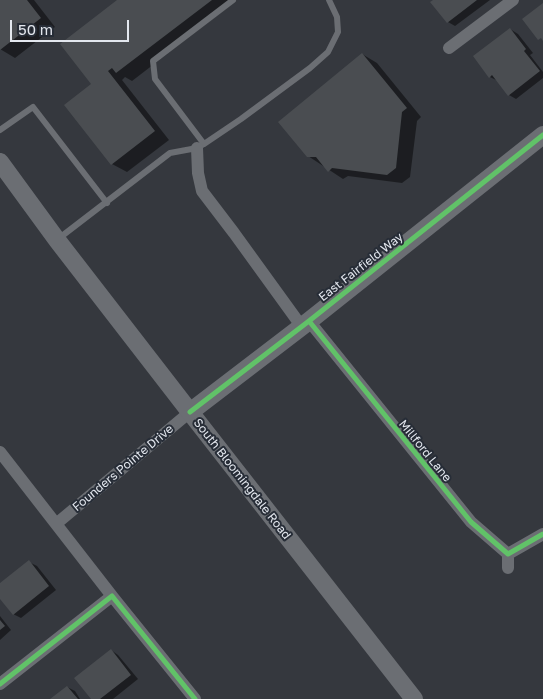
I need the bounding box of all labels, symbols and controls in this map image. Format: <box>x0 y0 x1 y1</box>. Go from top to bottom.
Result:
scale bar <box>12 10 131 42</box>
text: 50 m <box>18 20 53 38</box>
street label: East Fairfield Way <box>316 230 406 304</box>
street label: South Bloomingdale Road <box>190 416 294 542</box>
street label: Millford Lane <box>396 417 454 485</box>
street label: Founders Pointe Drive <box>70 422 176 514</box>

